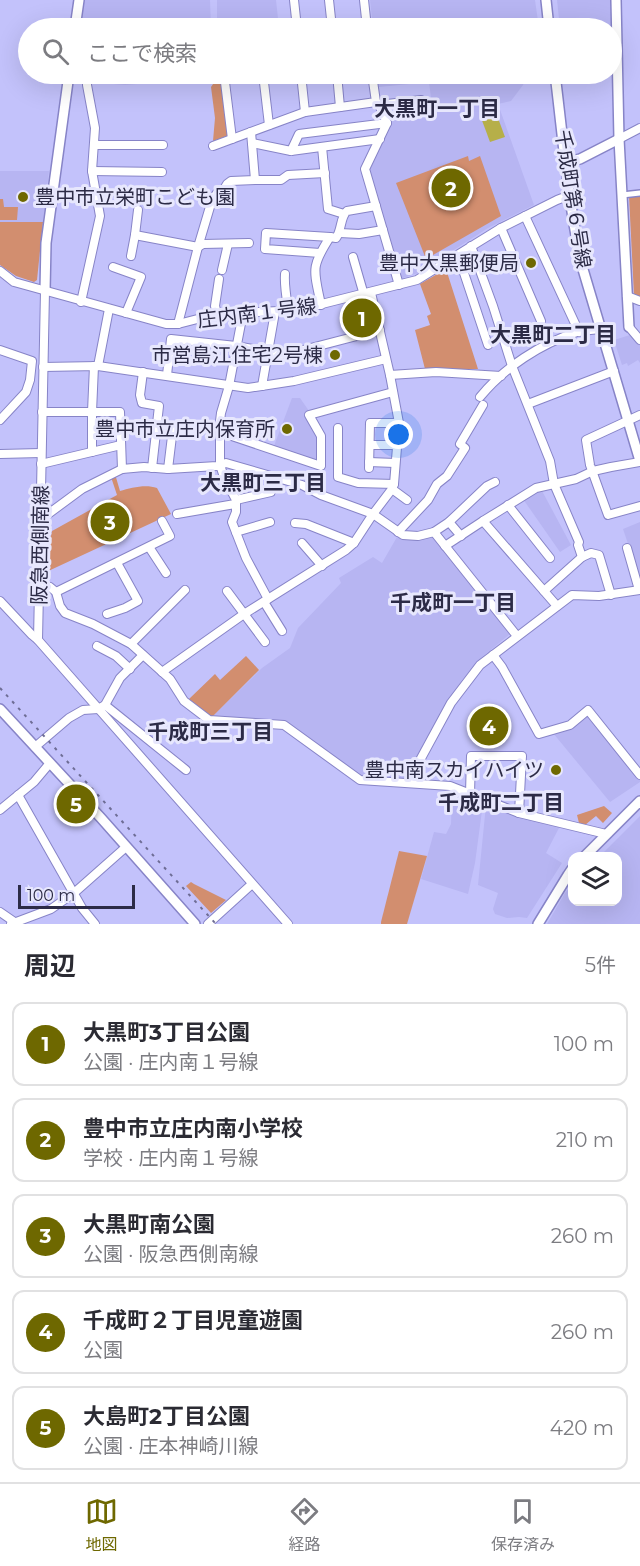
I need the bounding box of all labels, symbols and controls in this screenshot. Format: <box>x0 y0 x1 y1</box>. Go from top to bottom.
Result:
search box <box>18 18 622 84</box>
icon: search <box>39 35 72 68</box>
text: ここで検索 <box>87 40 197 67</box>
district label: 大黒町一丁目 <box>374 96 500 121</box>
street label: 千成町第６号線 <box>550 128 596 270</box>
pin: 2 <box>432 166 470 210</box>
place label: 豊中市立栄町こども園 <box>35 185 235 209</box>
marker: 豊中市立栄町こども園 <box>16 190 30 204</box>
place label: 豊中大黒郵便局 <box>379 251 519 275</box>
marker: 豊中大黒郵便局 <box>524 256 538 270</box>
street label: 庄内南１号線 <box>196 294 318 332</box>
pin: 1 <box>342 296 382 340</box>
district label: 大黒町二丁目 <box>490 322 616 347</box>
place label: 市営島江住宅2号棟 <box>152 343 323 367</box>
marker: 市営島江住宅2号棟 <box>328 348 342 362</box>
place label: 豊中市立庄内保育所 <box>95 417 275 441</box>
your location <box>384 420 413 449</box>
marker: 豊中市立庄内保育所 <box>280 422 294 436</box>
district label: 大黒町三丁目 <box>200 470 326 495</box>
street label: 阪急西側南線 <box>27 485 53 605</box>
pin: 3 <box>90 500 130 544</box>
district label: 千成町一丁目 <box>390 590 516 615</box>
pin: 4 <box>470 704 508 748</box>
district label: 千成町三丁目 <box>147 719 273 744</box>
place label: 豊中南スカイハイツ <box>365 758 544 782</box>
marker: 豊中南スカイハイツ <box>549 763 563 777</box>
pin: 5 <box>56 782 96 826</box>
district label: 千成町二丁目 <box>438 790 564 815</box>
map controls <box>568 852 622 906</box>
button: layers <box>568 852 622 906</box>
scale bar <box>18 882 135 910</box>
text: 100 m <box>27 886 75 905</box>
text: 周辺 <box>24 950 76 982</box>
text: 5件 <box>585 953 616 977</box>
text: 大黒町3丁目公園 <box>83 1019 250 1046</box>
text: 1 <box>42 1032 49 1056</box>
text: 100 m <box>554 1032 614 1056</box>
text: 公園 · 庄内南１号線 <box>83 1050 259 1074</box>
text: 豊中市立庄内南小学校 <box>83 1115 303 1142</box>
text: 2 <box>40 1128 51 1152</box>
text: 210 m <box>556 1128 614 1152</box>
text: 学校 · 庄内南１号線 <box>83 1146 259 1170</box>
text: 大黒町南公園 <box>83 1211 215 1238</box>
text: 3 <box>40 1224 51 1248</box>
text: 260 m <box>551 1224 614 1248</box>
text: 公園 · 阪急西側南線 <box>83 1242 259 1266</box>
text: 千成町２丁目児童遊園 <box>83 1307 303 1334</box>
text: 4 <box>39 1320 52 1344</box>
text: 260 m <box>551 1320 614 1344</box>
text: 公園 <box>83 1338 123 1362</box>
text: 大島町2丁目公園 <box>83 1403 250 1430</box>
text: 5 <box>40 1416 51 1440</box>
text: 420 m <box>550 1416 614 1440</box>
text: 公園 · 庄本神崎川線 <box>83 1434 259 1458</box>
tab: 地図 <box>85 1495 118 1555</box>
tab: 経路 <box>288 1495 321 1555</box>
tab: 保存済み <box>491 1495 555 1555</box>

